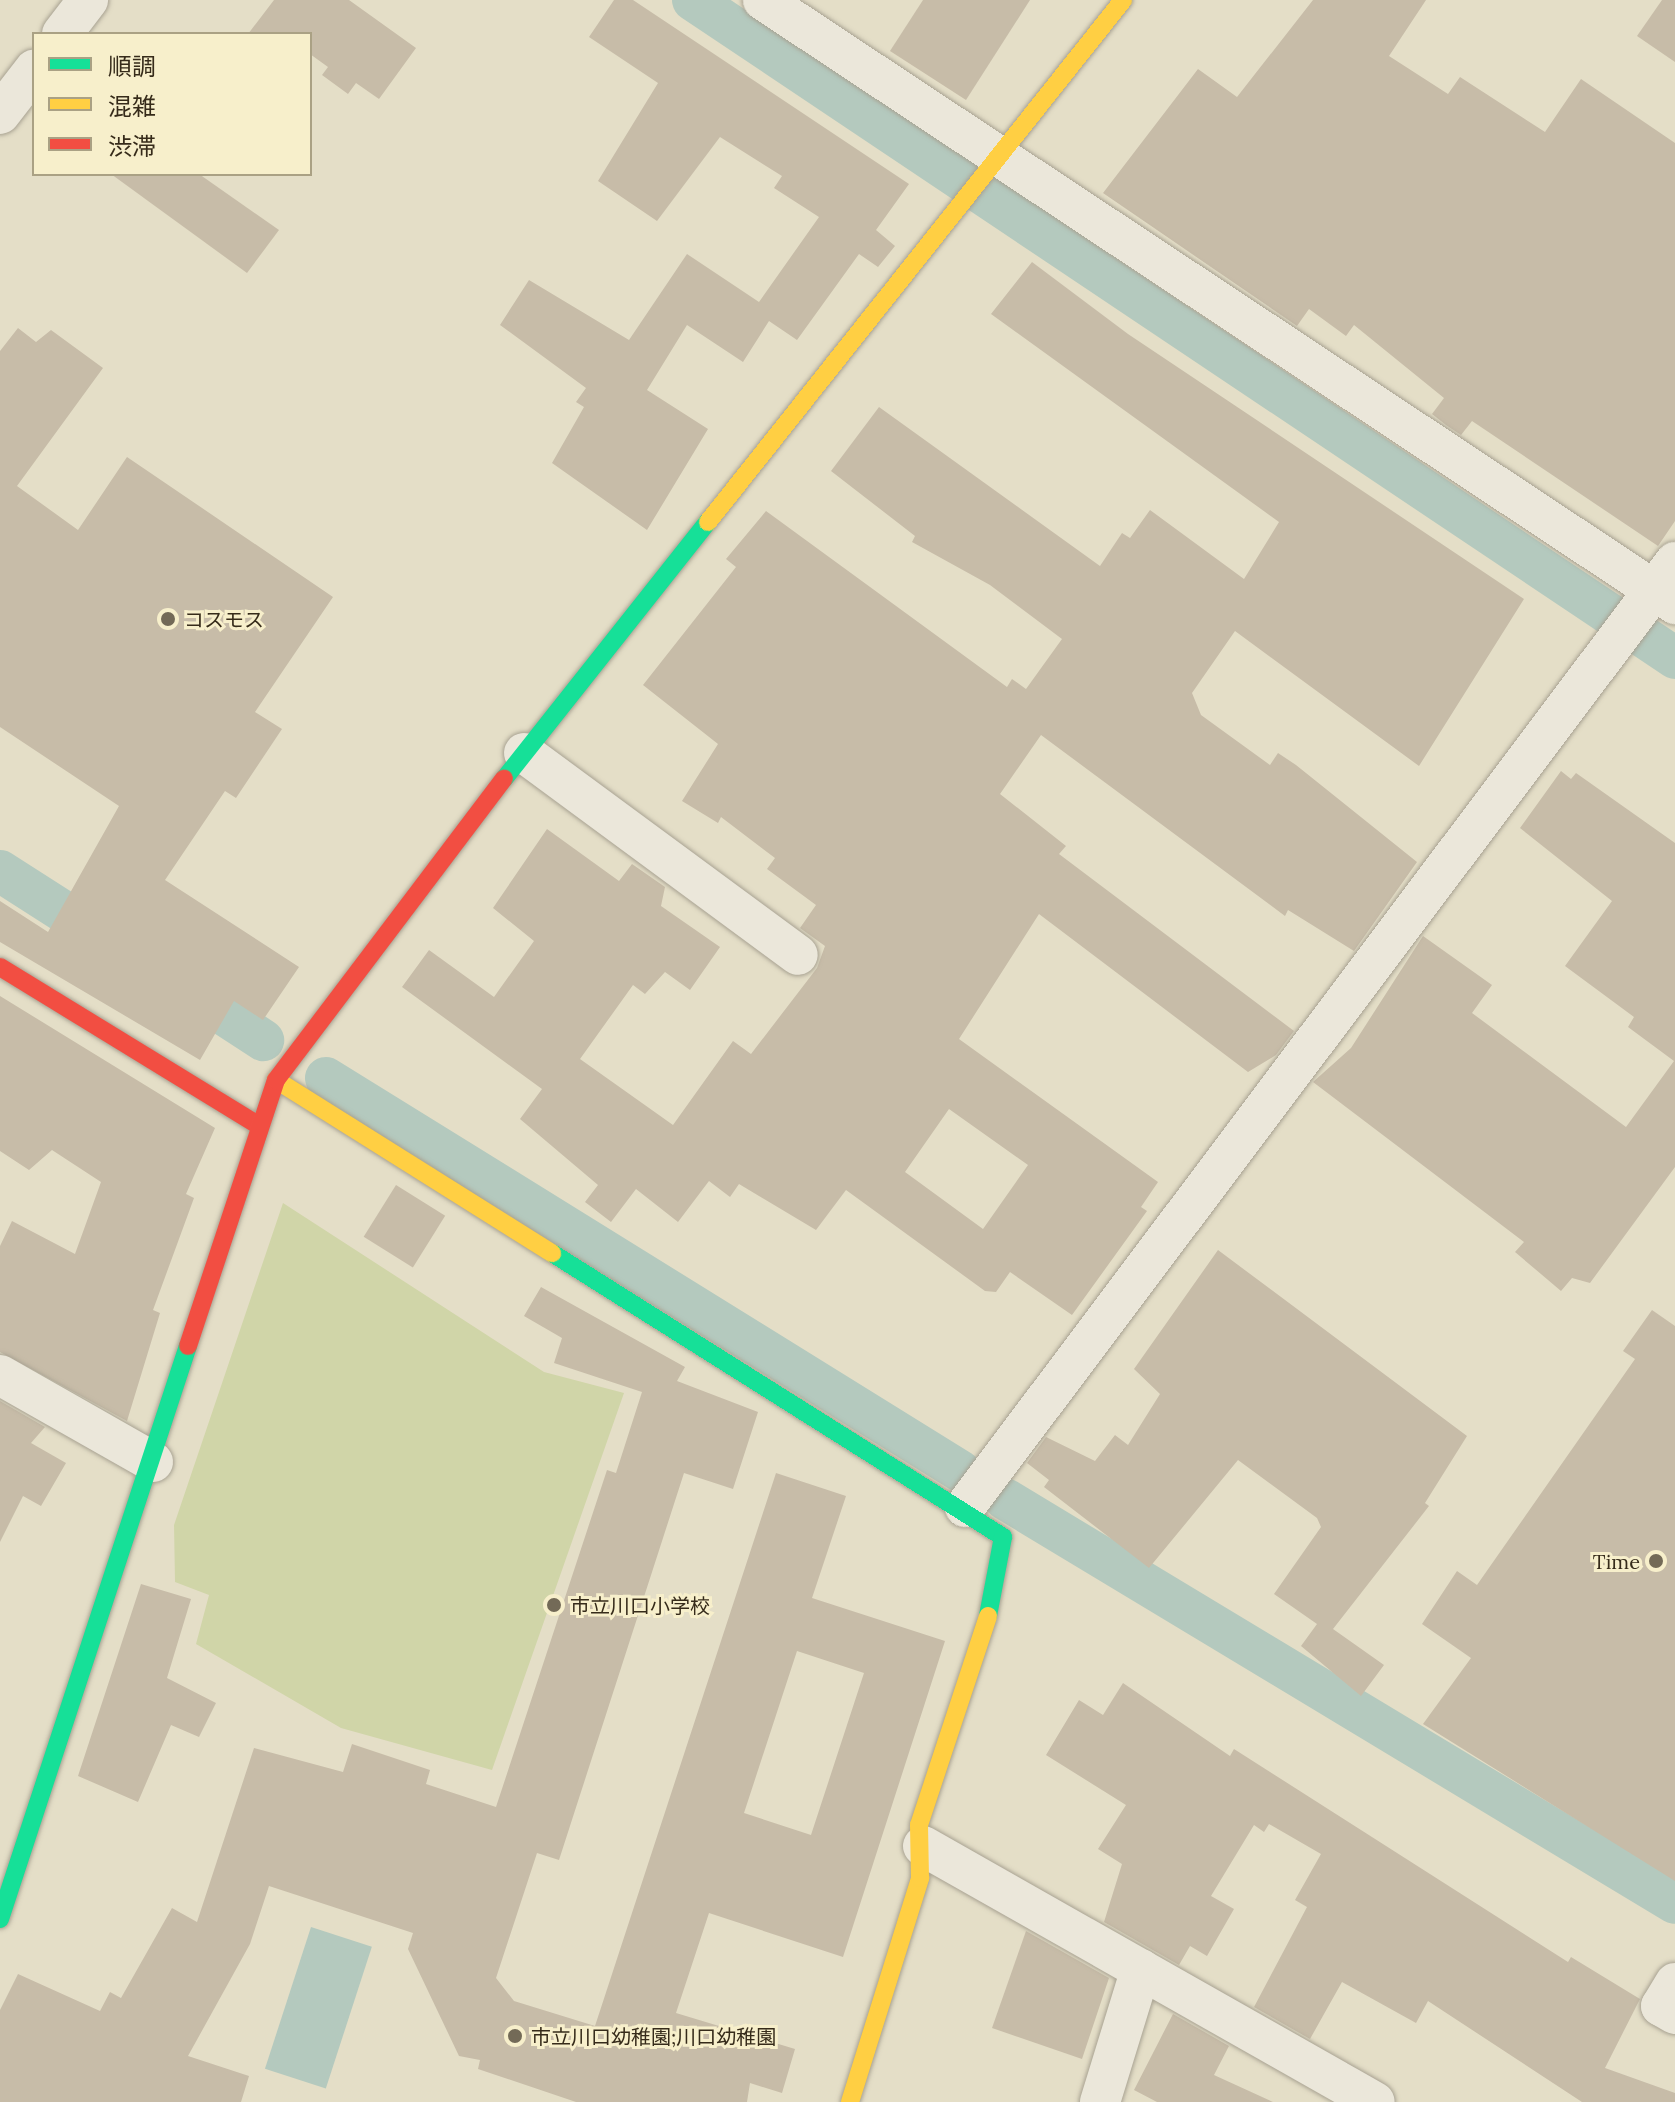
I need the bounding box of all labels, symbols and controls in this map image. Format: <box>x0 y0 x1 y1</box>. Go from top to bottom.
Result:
legend <box>32 32 312 176</box>
text: 順調 <box>108 51 156 82</box>
text: 混雑 <box>108 91 156 122</box>
text: 渋滞 <box>108 131 156 162</box>
place label: コスモス <box>184 607 264 631</box>
marker: コスモス <box>159 610 177 628</box>
place label: Time <box>1593 1549 1640 1573</box>
marker: Time <box>1647 1552 1665 1570</box>
place label: 市立川口小学校 <box>570 1593 710 1617</box>
marker: 市立川口小学校 <box>545 1596 563 1614</box>
place label: 市立川口幼稚園;川口幼稚園 <box>531 2024 776 2048</box>
marker: 市立川口幼稚園;川口幼稚園 <box>506 2027 524 2045</box>

